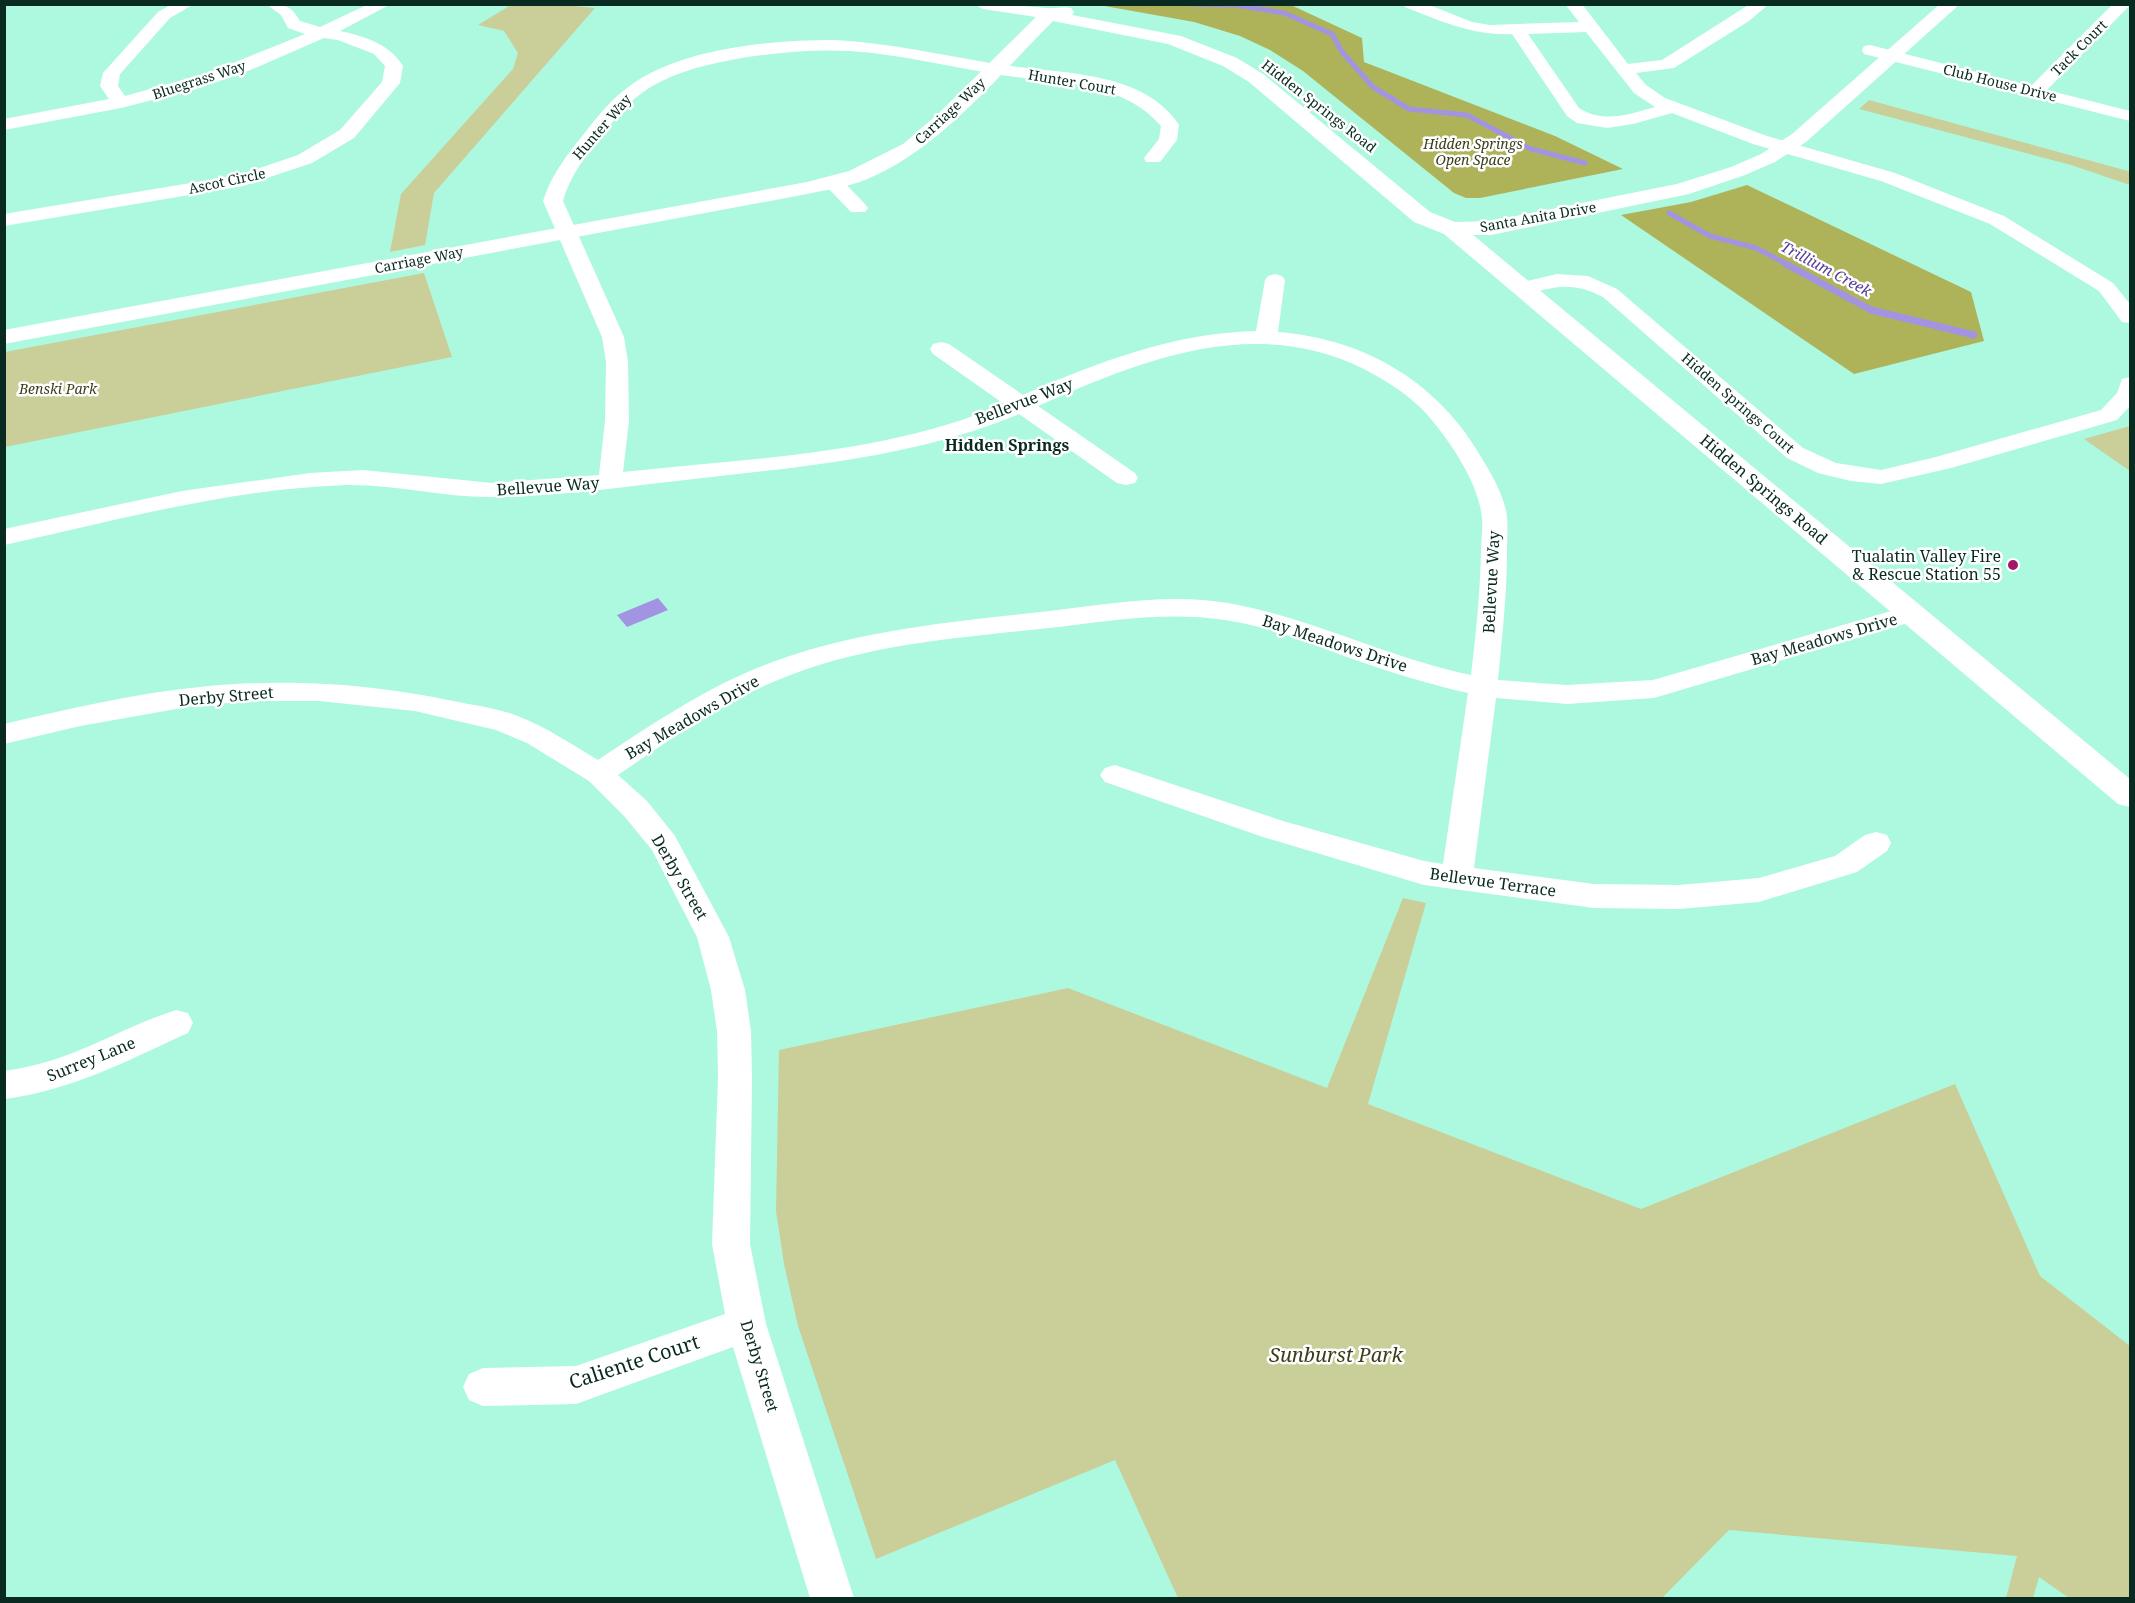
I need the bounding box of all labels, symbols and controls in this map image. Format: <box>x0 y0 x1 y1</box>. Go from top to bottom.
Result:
street label: Tack Court <box>2047 15 2111 80</box>
street label: Bluegrass Way <box>150 55 248 104</box>
street label: Hidden Springs Road <box>1258 55 1381 157</box>
street label: Club House Drive <box>1941 59 2059 106</box>
street label: Hunter Court <box>1027 64 1118 99</box>
street label: Carriage Way <box>910 73 989 148</box>
street label: Hunter Way <box>568 90 635 163</box>
park label: Hidden Springs Open Space <box>1422 134 1523 169</box>
street label: Ascot Circle <box>187 163 267 198</box>
street label: Santa Anita Drive <box>1478 197 1597 236</box>
water label: Trillium Creek <box>1778 236 1876 301</box>
street label: Carriage Way <box>373 242 465 277</box>
street label: Hidden Springs Court <box>1678 348 1799 457</box>
street label: Bellevue Way <box>972 372 1077 430</box>
park label: Benski Park <box>18 379 98 398</box>
street label: Hidden Springs Road <box>1695 429 1833 549</box>
district label: Hidden Springs <box>945 434 1070 456</box>
street label: Bellevue Way <box>496 471 601 501</box>
street label: Bellevue Way <box>1477 529 1505 634</box>
place label: Tualatin Valley Fire & Rescue Station 55 <box>1852 545 2001 585</box>
marker: Tualatin Valley Fire & Rescue Station 55 <box>2006 558 2020 572</box>
street label: Bay Meadows Drive <box>1748 608 1900 670</box>
street label: Bay Meadows Drive <box>1260 609 1410 677</box>
street label: Bay Meadows Drive <box>621 670 763 764</box>
street label: Derby Street <box>178 681 275 711</box>
street label: Derby Street <box>647 830 713 924</box>
street label: Bellevue Terrace <box>1428 862 1558 902</box>
street label: Surrey Lane <box>44 1031 138 1087</box>
street label: Derby Street <box>736 1317 785 1415</box>
street label: Caliente Court <box>565 1328 703 1395</box>
park label: Sunburst Park <box>1269 1341 1404 1368</box>

